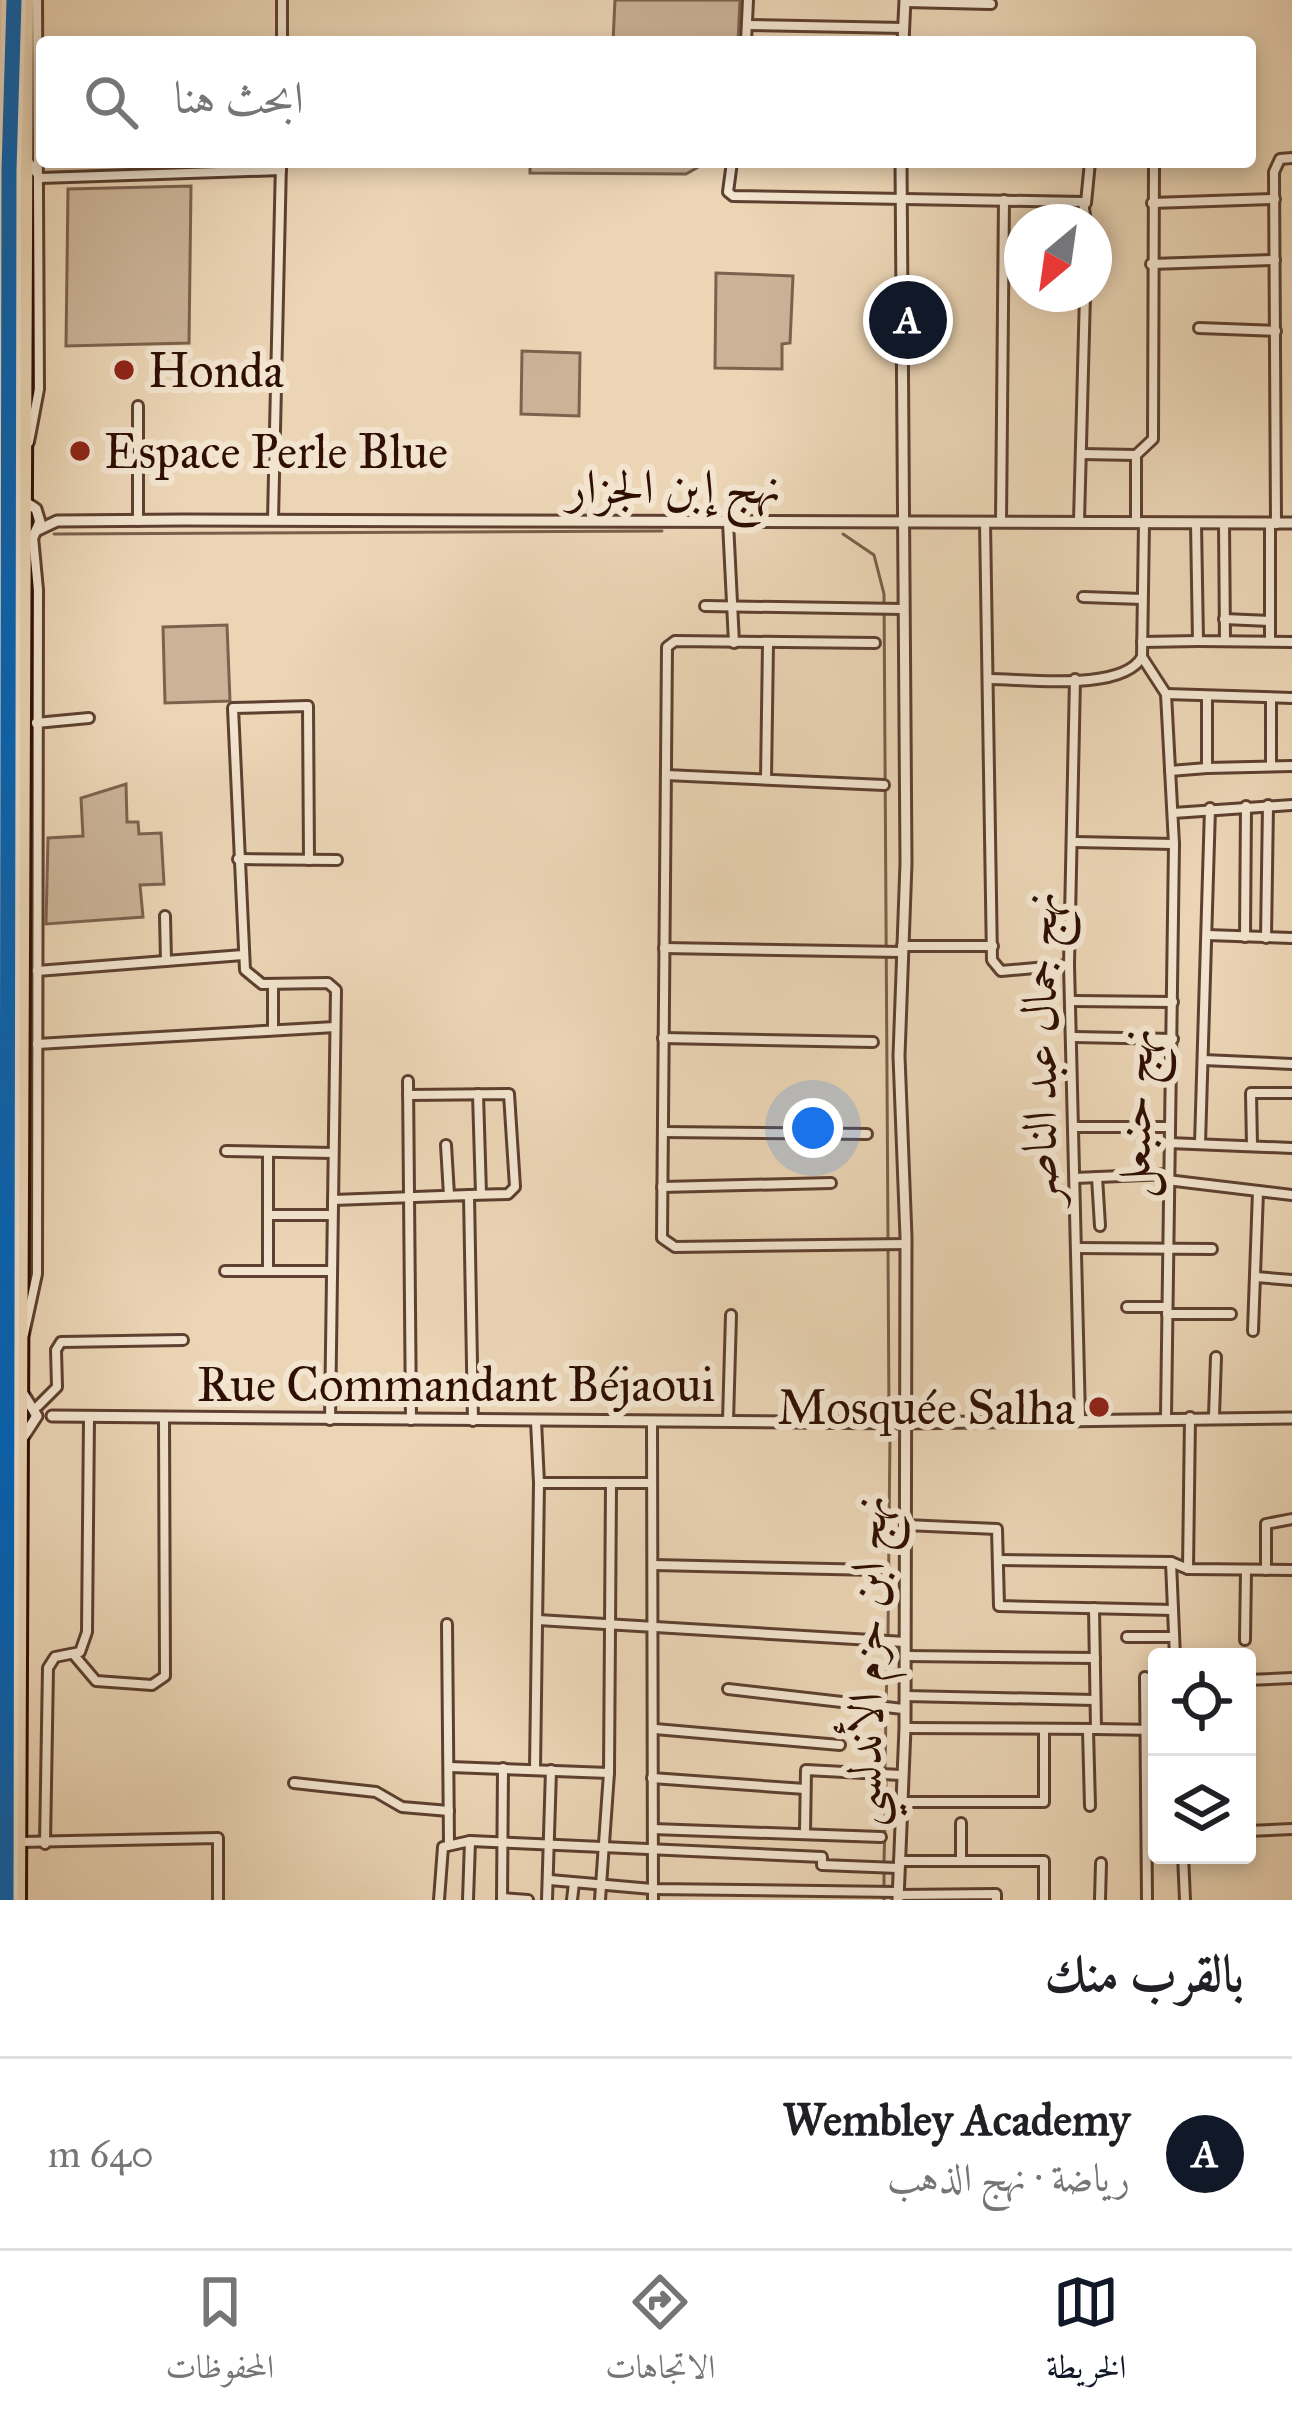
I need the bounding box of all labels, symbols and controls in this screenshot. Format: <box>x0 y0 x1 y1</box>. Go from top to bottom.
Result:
search box <box>36 36 1256 168</box>
icon: search <box>78 69 144 135</box>
text: ابحث هنا <box>174 70 304 125</box>
north arrow <box>1004 204 1112 312</box>
pin: A <box>869 275 947 365</box>
place label: Honda <box>148 341 285 400</box>
marker: Honda <box>111 357 137 383</box>
place label: Espace Perle Blue <box>104 422 448 481</box>
marker: Espace Perle Blue <box>67 438 93 464</box>
street label: نهج إبن الجزار <box>563 457 781 529</box>
street label: نهج جمال عبد الناصر <box>1010 891 1082 1210</box>
street label: نهج حنبعل <box>1103 1028 1178 1199</box>
your location <box>783 1098 843 1158</box>
street label: Rue Commandant Béjaoui <box>197 1355 715 1414</box>
place label: Mosquée Salha <box>777 1378 1076 1437</box>
marker: Mosquée Salha <box>1086 1394 1112 1420</box>
street label: نهج ابن حزم الأندلسي <box>831 1495 913 1827</box>
map controls <box>1148 1648 1256 1864</box>
button: locate <box>1148 1648 1256 1756</box>
button: layers <box>1148 1756 1256 1864</box>
text: بالقرب منك <box>1045 1943 1244 2005</box>
text: Wembley Academy <box>782 2092 1130 2147</box>
text: 640 m <box>48 2130 154 2178</box>
text: A <box>1192 2130 1218 2178</box>
text: رياضة · نهج الذهب <box>887 2154 1130 2202</box>
tab: المحفوظات <box>165 2269 274 2399</box>
tab: الاتجاهات <box>605 2269 715 2399</box>
tab: الخريطة <box>1046 2269 1127 2399</box>

